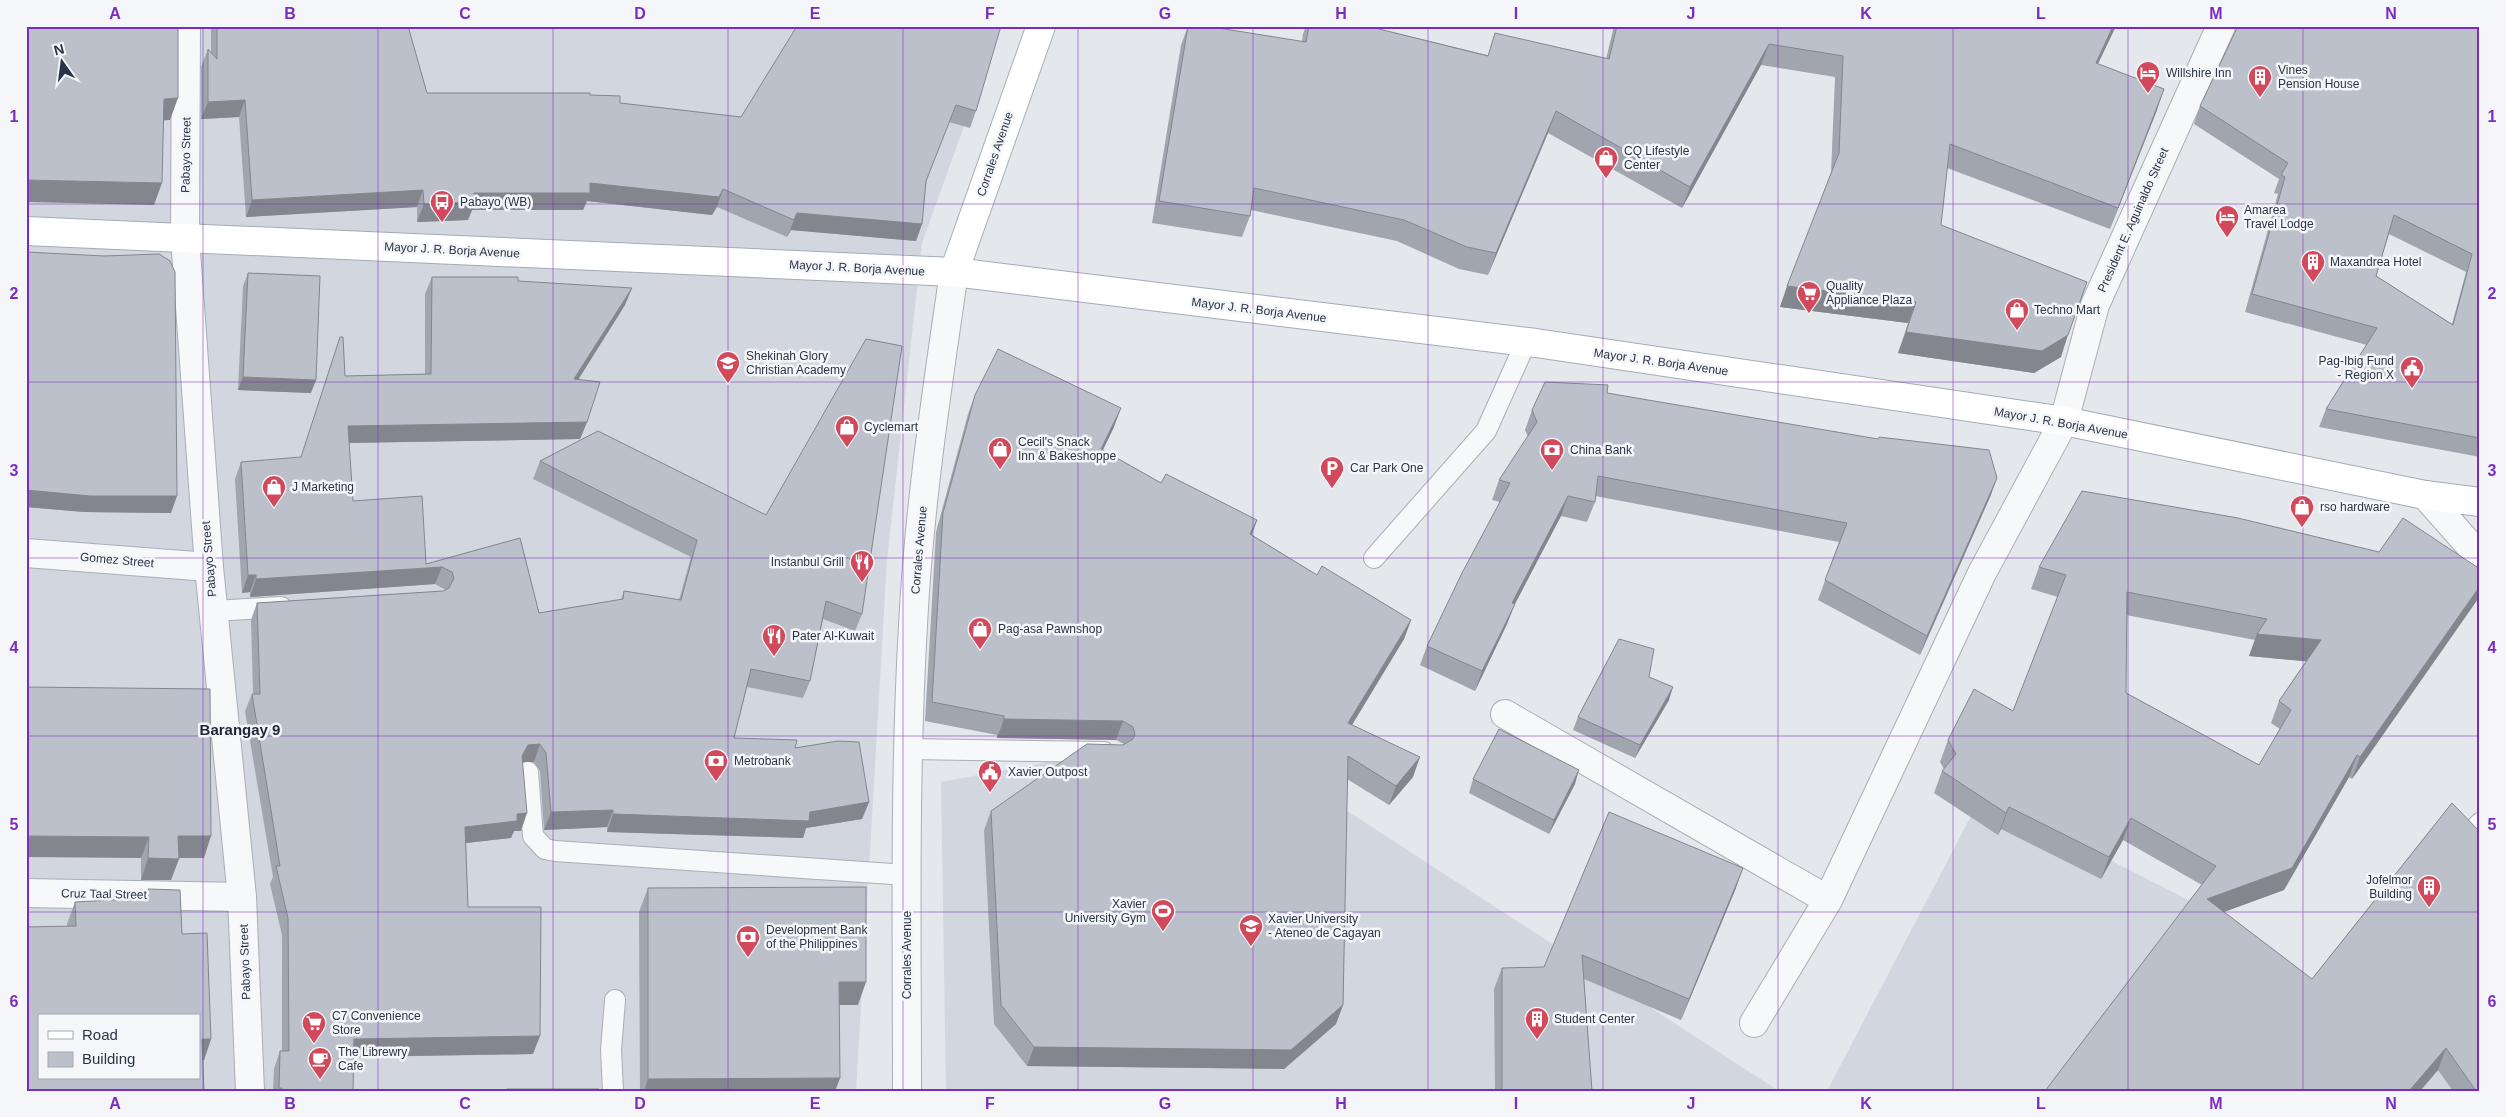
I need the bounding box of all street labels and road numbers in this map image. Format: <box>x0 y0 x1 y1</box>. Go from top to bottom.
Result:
street label: Corrales Avenue <box>974 110 1016 198</box>
street label: Pabayo Street <box>178 116 194 193</box>
street label: President E. Aguinaldo Street <box>2095 145 2172 294</box>
street label: Mayor J. R. Borja Avenue <box>384 239 521 261</box>
street label: Mayor J. R. Borja Avenue <box>789 257 926 279</box>
street label: Mayor J. R. Borja Avenue <box>1191 295 1328 325</box>
street label: Mayor J. R. Borja Avenue <box>1593 346 1730 378</box>
street label: Mayor J. R. Borja Avenue <box>1993 404 2129 442</box>
street label: Corrales Avenue <box>908 505 930 595</box>
street label: Pabayo Street <box>199 520 219 597</box>
street label: Gomez Street <box>80 550 155 570</box>
street label: Cruz Taal Street <box>61 886 148 902</box>
street label: Corrales Avenue <box>900 910 914 999</box>
street label: Pabayo Street <box>237 923 253 1000</box>

